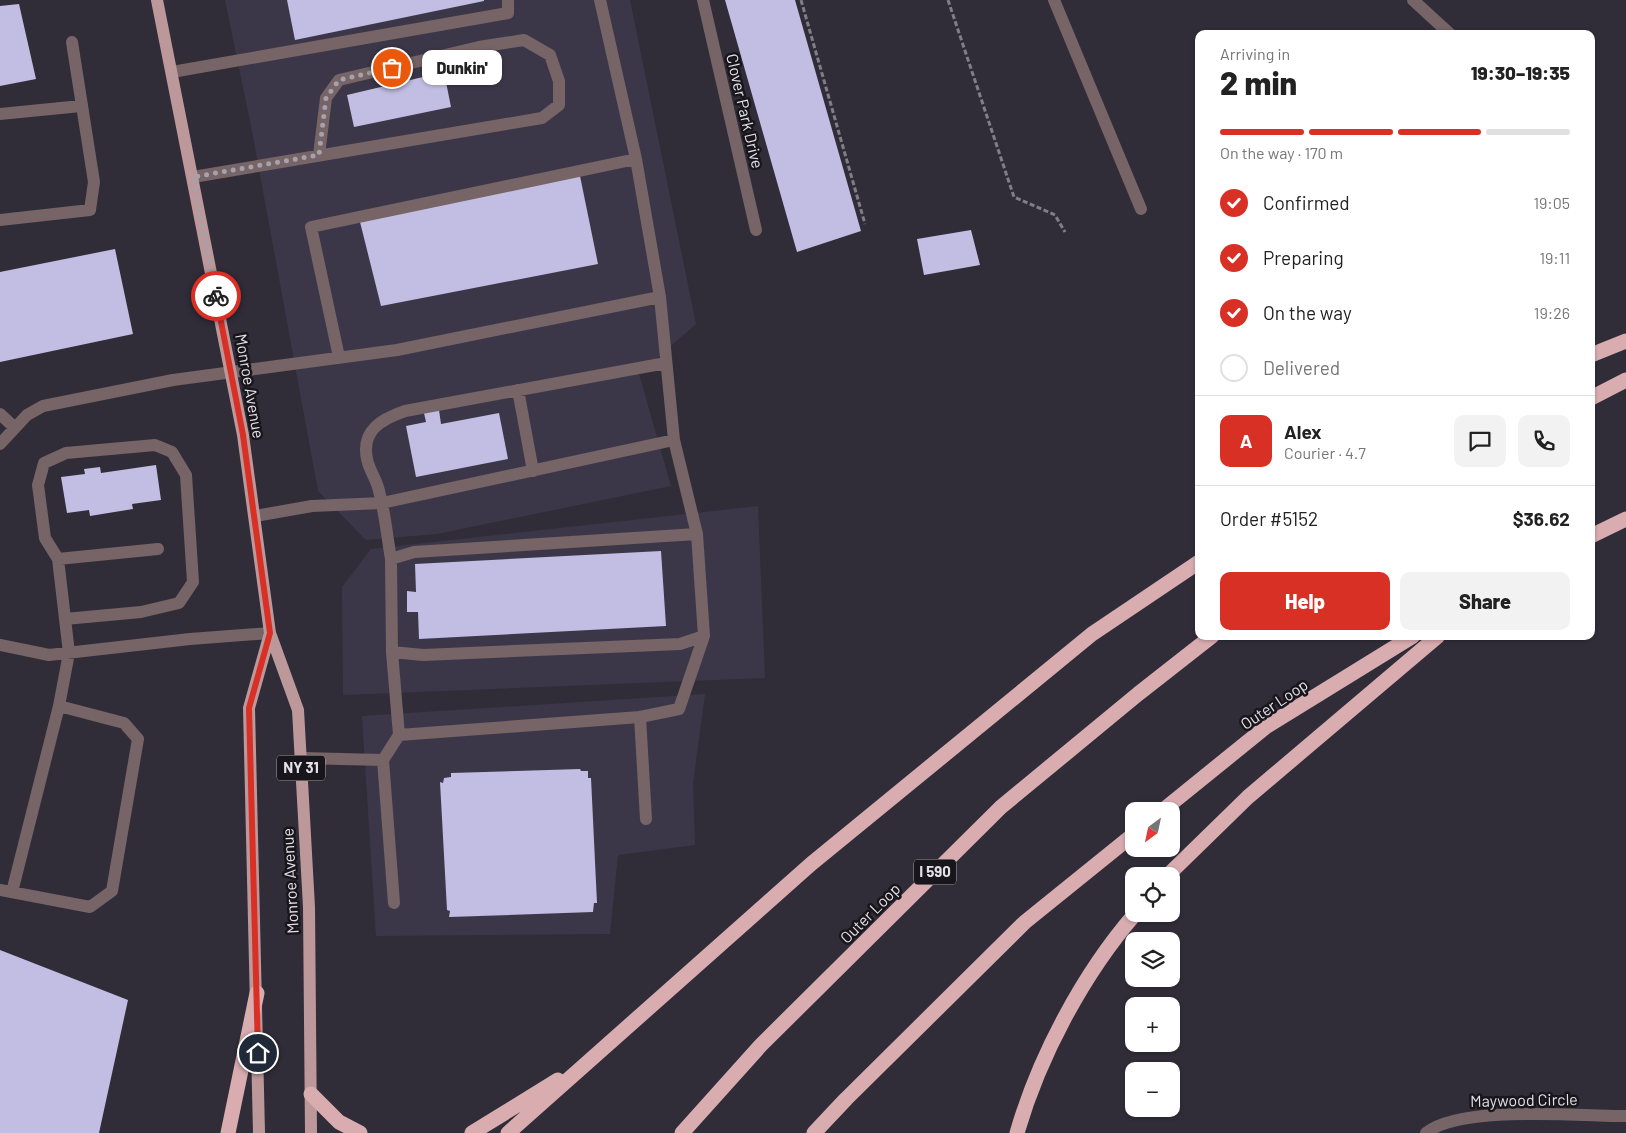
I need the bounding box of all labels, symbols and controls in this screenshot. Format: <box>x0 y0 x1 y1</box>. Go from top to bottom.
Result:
text: Arriving in <box>1220 44 1290 63</box>
pin <box>371 47 413 89</box>
callout: Dunkin' <box>422 50 502 86</box>
street label: Clover Park Drive <box>723 52 768 170</box>
icon: bag <box>378 54 406 82</box>
text: Dunkin' <box>436 58 488 77</box>
text: 19:30–19:35 <box>1471 61 1570 84</box>
text: 2 min <box>1220 63 1297 101</box>
text: On the way · 170 m <box>1220 143 1343 162</box>
icon: check <box>1220 189 1248 217</box>
text: Confirmed <box>1263 191 1350 214</box>
text: 19:05 <box>1533 193 1570 212</box>
icon: check <box>1220 244 1248 272</box>
text: Preparing <box>1263 246 1344 269</box>
text: 19:11 <box>1539 248 1570 267</box>
courier <box>191 271 241 321</box>
icon: bike <box>202 282 230 310</box>
icon: check <box>1220 299 1248 327</box>
text: On the way <box>1263 301 1352 324</box>
text: 19:26 <box>1534 303 1570 322</box>
street label: Monroe Avenue <box>232 332 269 440</box>
text: Delivered <box>1263 356 1340 379</box>
button: chat <box>1454 415 1506 467</box>
button: phone <box>1518 415 1570 467</box>
text: Alex <box>1284 420 1322 443</box>
text: A <box>1240 429 1252 452</box>
text: Courier · 4.7 <box>1284 443 1366 462</box>
text: Order #5152 <box>1220 507 1318 530</box>
text: $36.62 <box>1513 507 1570 530</box>
button: Help <box>1220 572 1390 630</box>
button: Share <box>1400 572 1570 630</box>
street label: Outer Loop <box>1236 674 1311 733</box>
road number: NY 31 <box>277 756 325 780</box>
north arrow <box>1125 802 1180 858</box>
map controls <box>1125 802 1180 1117</box>
street label: Monroe Avenue <box>277 828 302 934</box>
road number: I 590 <box>914 860 956 884</box>
button: locate <box>1125 867 1180 922</box>
street label: Outer Loop <box>836 879 904 947</box>
button: layers <box>1125 932 1180 987</box>
button: + <box>1125 997 1180 1052</box>
pin <box>237 1032 279 1074</box>
icon: home <box>244 1039 272 1067</box>
button: − <box>1125 1062 1180 1117</box>
street label: Maywood Circle <box>1470 1089 1578 1110</box>

